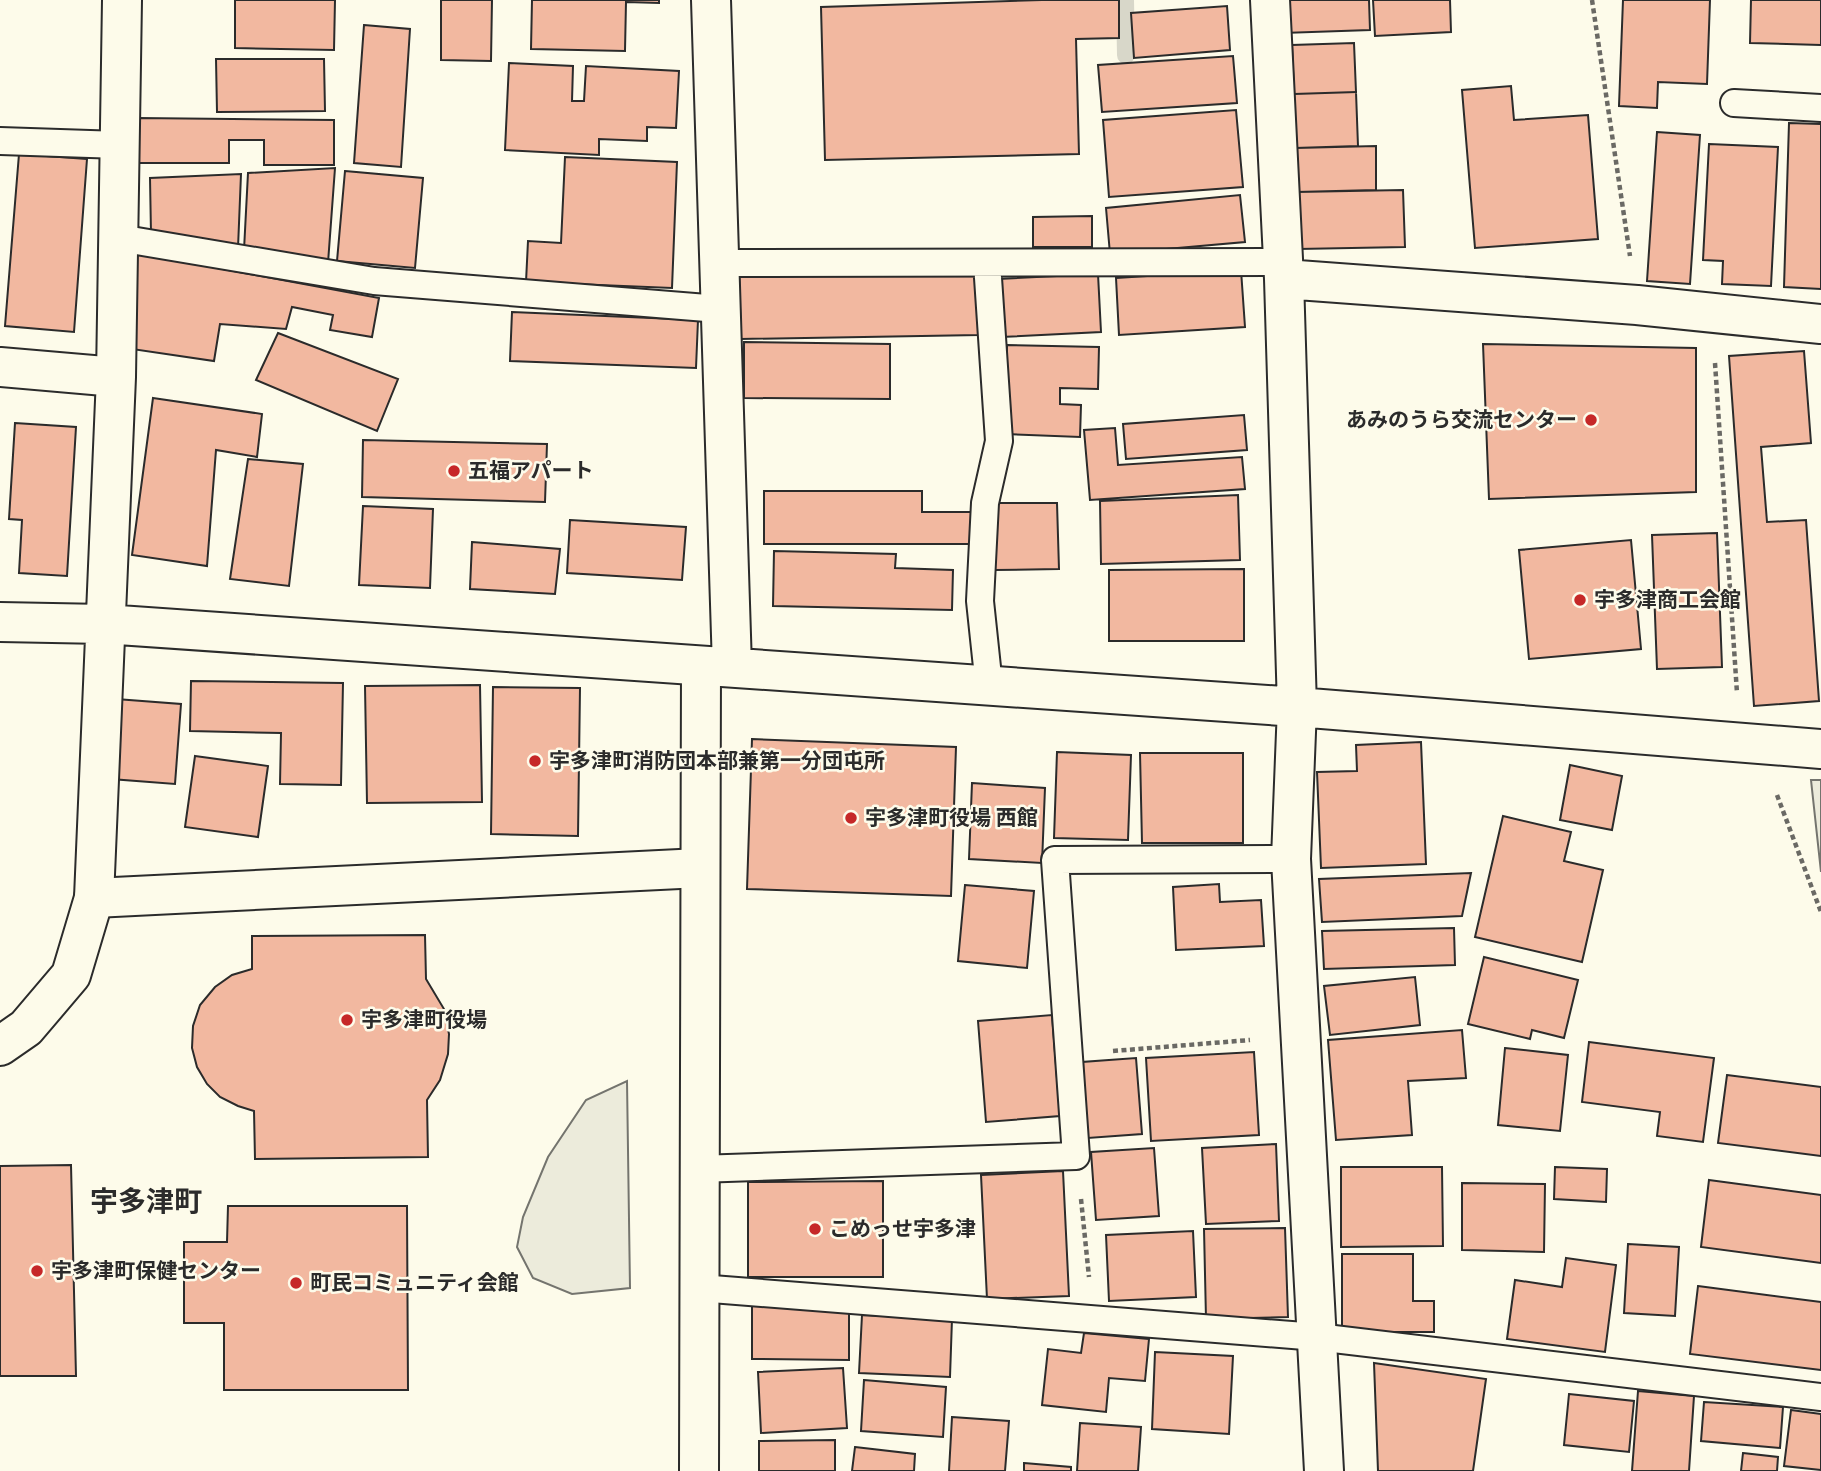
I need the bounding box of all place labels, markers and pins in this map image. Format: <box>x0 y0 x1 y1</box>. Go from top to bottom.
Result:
place label: あみのうら交流センター <box>1346 404 1577 432</box>
marker: あみのうら交流センター <box>1583 412 1599 428</box>
place label: 五福アパート <box>468 455 594 483</box>
marker: 五福アパート <box>446 463 462 479</box>
place label: 宇多津商工会館 <box>1594 584 1741 612</box>
marker: 宇多津商工会館 <box>1572 592 1588 608</box>
place label: 宇多津町消防団本部兼第一分団屯所 <box>549 745 885 773</box>
marker: 宇多津町消防団本部兼第一分団屯所 <box>527 753 543 769</box>
place label: 宇多津町役場 西館 <box>865 802 1038 830</box>
marker: 宇多津町役場 西館 <box>843 810 859 826</box>
place label: 宇多津町役場 <box>361 1004 487 1032</box>
marker: 宇多津町役場 <box>339 1012 355 1028</box>
place label: こめっせ宇多津 <box>829 1213 976 1241</box>
marker: こめっせ宇多津 <box>807 1221 823 1237</box>
place label: 宇多津町保健センター <box>51 1255 261 1283</box>
marker: 宇多津町保健センター <box>29 1263 45 1279</box>
place label: 町民コミュニティ会館 <box>310 1267 519 1295</box>
marker: 町民コミュニティ会館 <box>288 1275 304 1291</box>

